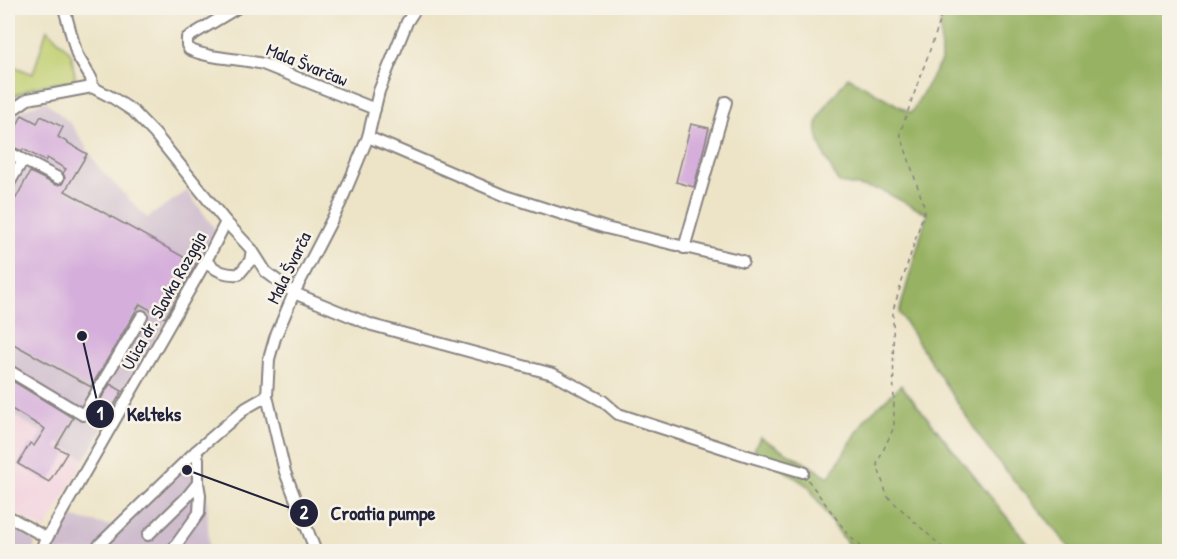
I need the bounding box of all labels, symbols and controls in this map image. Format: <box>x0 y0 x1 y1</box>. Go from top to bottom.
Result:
street label: Mala Švarčaw <box>263 37 352 92</box>
street label: Ulica dr. Slavka Rozgaja <box>115 227 212 374</box>
street label: Mala Švarča <box>260 228 317 308</box>
callout: Kelteks <box>85 395 194 433</box>
text: Kelteks <box>127 400 182 427</box>
text: 1 <box>97 401 104 426</box>
callout: Croatia pumpe <box>289 494 448 532</box>
text: Croatia pumpe <box>330 499 436 527</box>
text: 2 <box>300 500 309 525</box>

